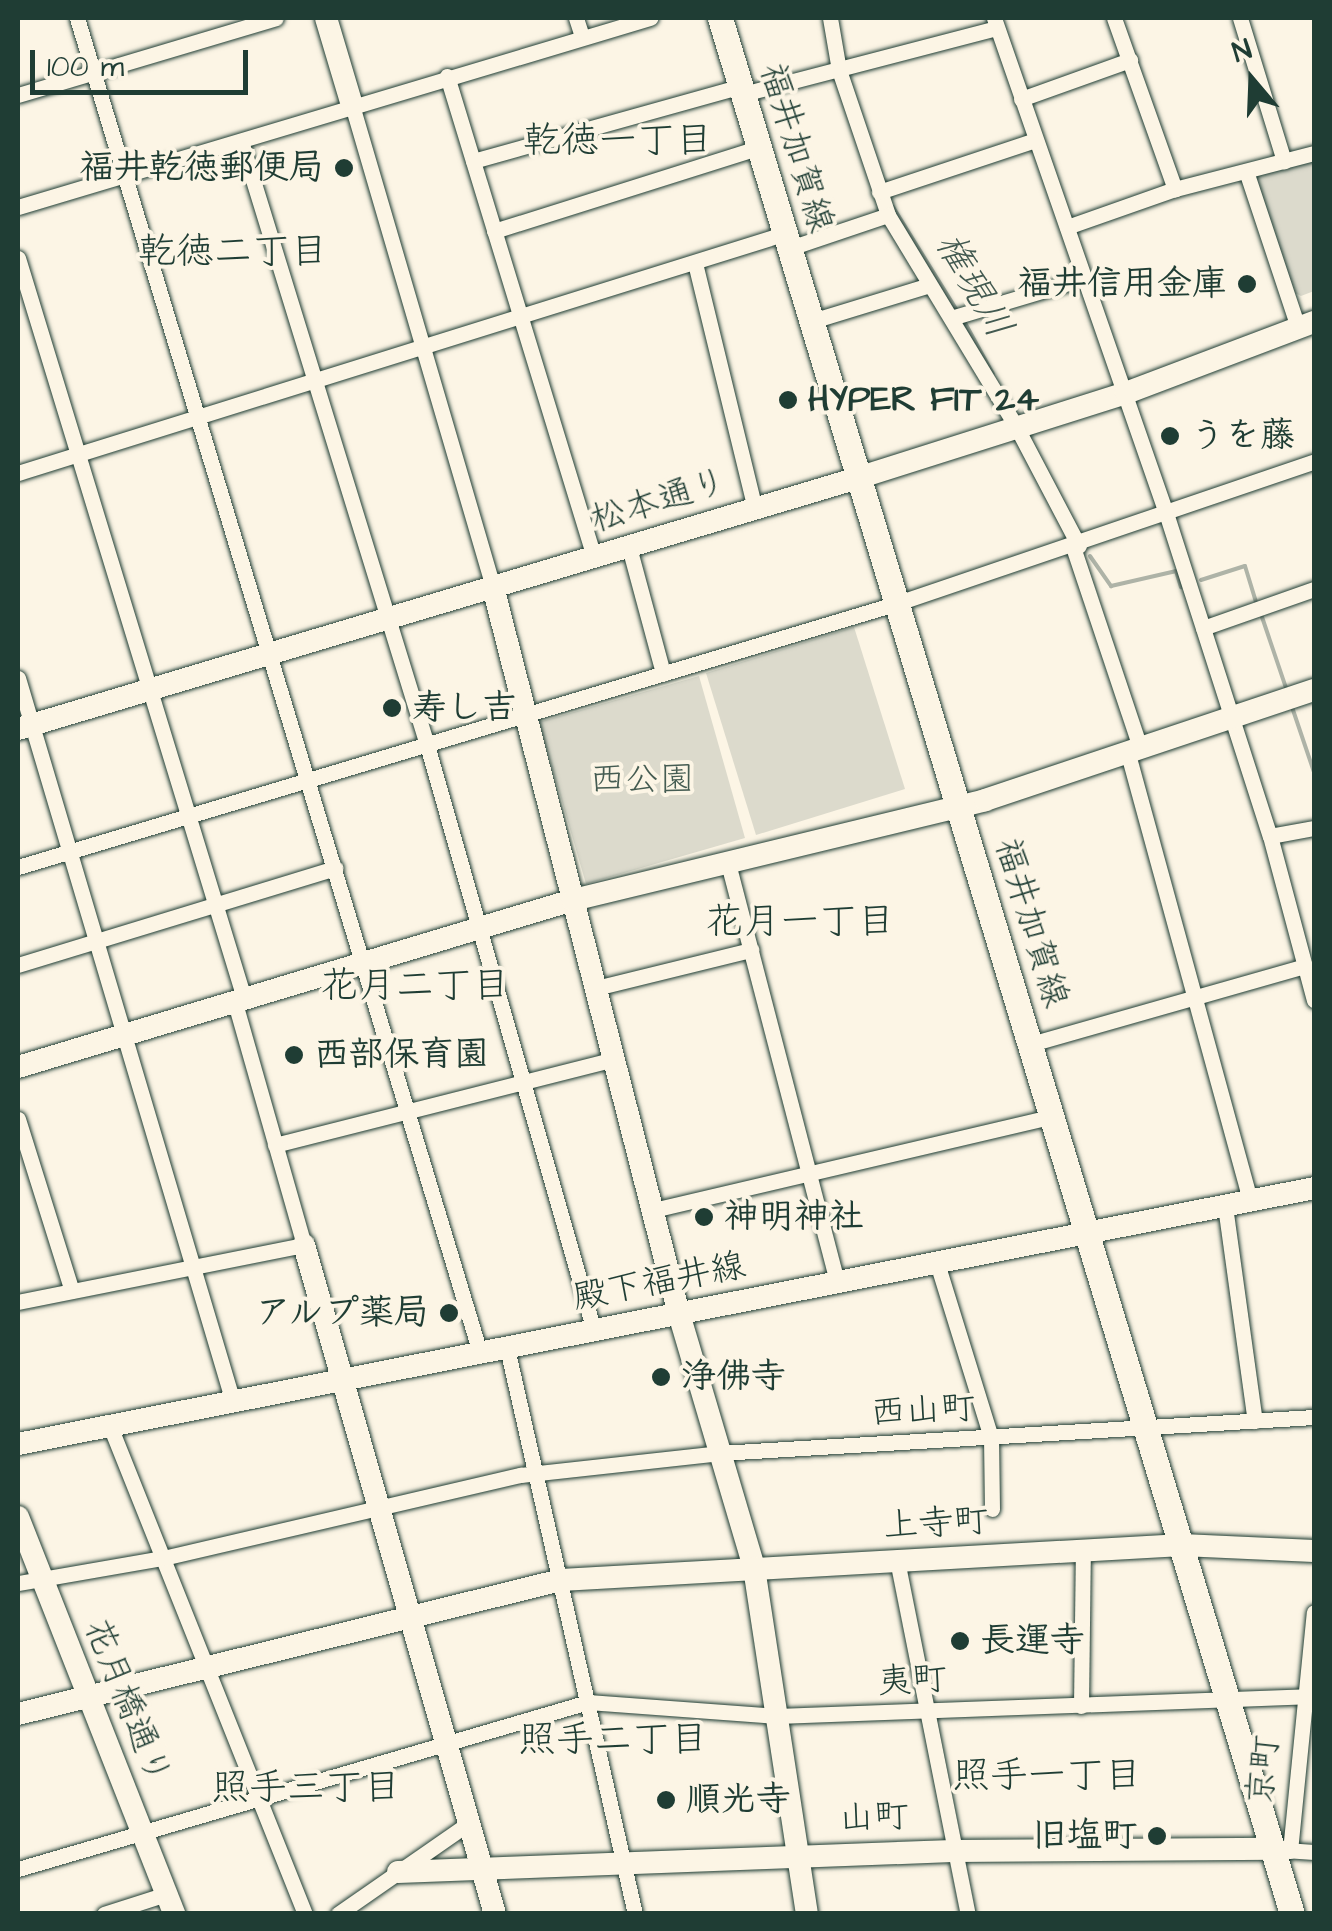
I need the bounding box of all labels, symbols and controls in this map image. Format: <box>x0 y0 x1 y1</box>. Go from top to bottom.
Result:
scale bar <box>35 30 252 92</box>
north arrow <box>1202 30 1302 130</box>
text: N <box>1227 30 1257 72</box>
text: 100 m <box>47 46 124 88</box>
street label: 福井加賀線 <box>750 58 842 238</box>
district label: 乾徳一丁目 <box>523 119 713 165</box>
place label: 福井乾徳郵便局 <box>79 147 324 189</box>
marker: 福井乾徳郵便局 <box>333 157 355 179</box>
water label: 権現川 <box>925 225 1021 347</box>
district label: 乾徳二丁目 <box>138 230 328 276</box>
place label: 福井信用金庫 <box>1017 263 1227 305</box>
marker: 福井信用金庫 <box>1236 273 1258 295</box>
place label: HYPER FIT 24 <box>808 379 1039 421</box>
marker: HYPER FIT 24 <box>777 389 799 411</box>
place label: うを藤 <box>1190 415 1295 457</box>
marker: うを藤 <box>1159 425 1181 447</box>
street label: 松本通り <box>586 460 732 542</box>
place label: 寿し吉 <box>412 687 517 729</box>
marker: 寿し吉 <box>381 697 403 719</box>
park label: 西公園 <box>590 759 694 801</box>
street label: 福井加賀線 <box>985 833 1077 1013</box>
district label: 花月一丁目 <box>705 900 895 946</box>
district label: 花月二丁目 <box>320 964 510 1010</box>
place label: 西部保育園 <box>314 1034 489 1076</box>
marker: 西部保育園 <box>283 1044 305 1066</box>
place label: 神明神社 <box>724 1196 864 1238</box>
marker: 神明神社 <box>693 1206 715 1228</box>
street label: 殿下福井線 <box>569 1245 749 1319</box>
place label: アルプ薬局 <box>254 1292 429 1334</box>
marker: アルプ薬局 <box>438 1302 460 1324</box>
place label: 浄佛寺 <box>681 1356 786 1398</box>
marker: 浄佛寺 <box>650 1366 672 1388</box>
street label: 西山町 <box>869 1387 977 1435</box>
street label: 上寺町 <box>882 1500 990 1548</box>
street label: 花月橋通り <box>75 1613 179 1791</box>
place label: 長運寺 <box>980 1620 1085 1662</box>
marker: 長運寺 <box>949 1630 971 1652</box>
street label: 夷町 <box>876 1658 948 1704</box>
district label: 照手二丁目 <box>518 1718 708 1764</box>
street label: 京町 <box>1239 1733 1289 1807</box>
district label: 照手一丁目 <box>952 1754 1142 1800</box>
district label: 照手三丁目 <box>211 1766 401 1812</box>
place label: 順光寺 <box>686 1779 791 1821</box>
marker: 順光寺 <box>655 1789 677 1811</box>
street label: 山町 <box>838 1796 910 1840</box>
place label: 旧塩町 <box>1032 1815 1137 1857</box>
marker: 旧塩町 <box>1146 1825 1168 1847</box>

